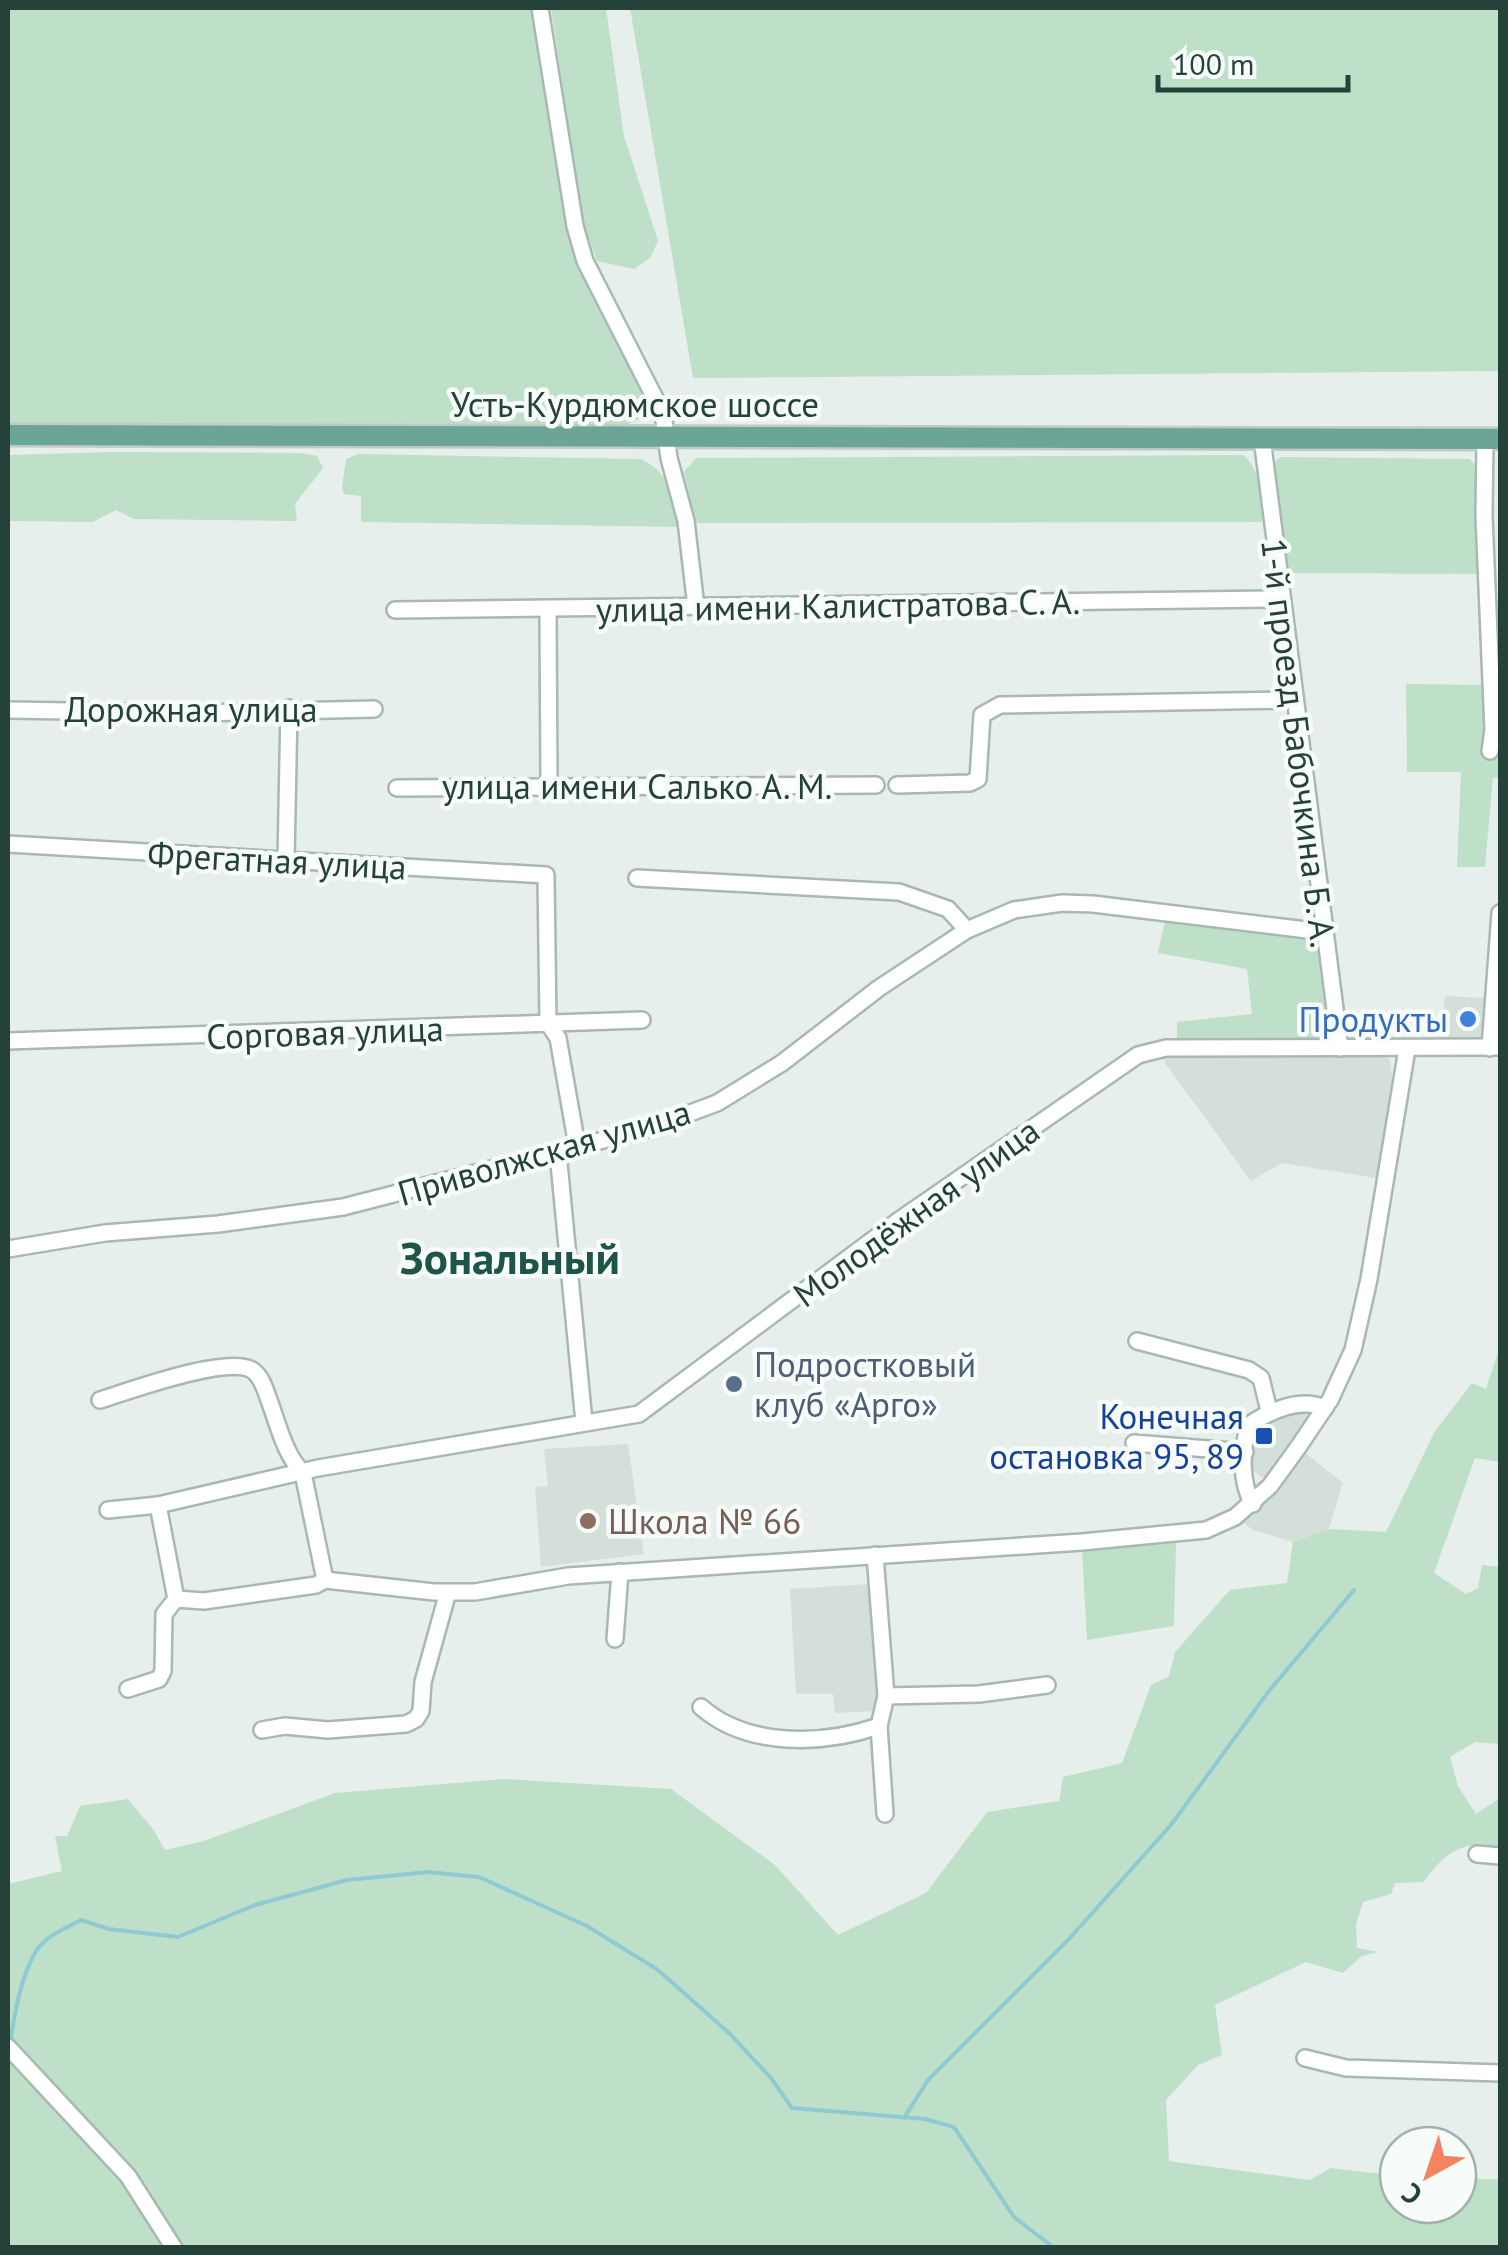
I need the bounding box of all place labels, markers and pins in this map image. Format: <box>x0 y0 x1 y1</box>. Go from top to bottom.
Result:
place label: Продукты <box>1298 996 1448 1042</box>
marker: Продукты <box>1457 1008 1479 1030</box>
place label: Подростковый клуб «Арго» <box>754 1341 976 1427</box>
marker: Подростковый клуб «Арго» <box>723 1373 745 1395</box>
place label: Конечная остановка 95, 89 <box>989 1393 1244 1479</box>
marker: Конечная остановка 95, 89 <box>1253 1425 1275 1447</box>
place label: Школа № 66 <box>608 1498 801 1544</box>
marker: Школа № 66 <box>577 1510 599 1532</box>

